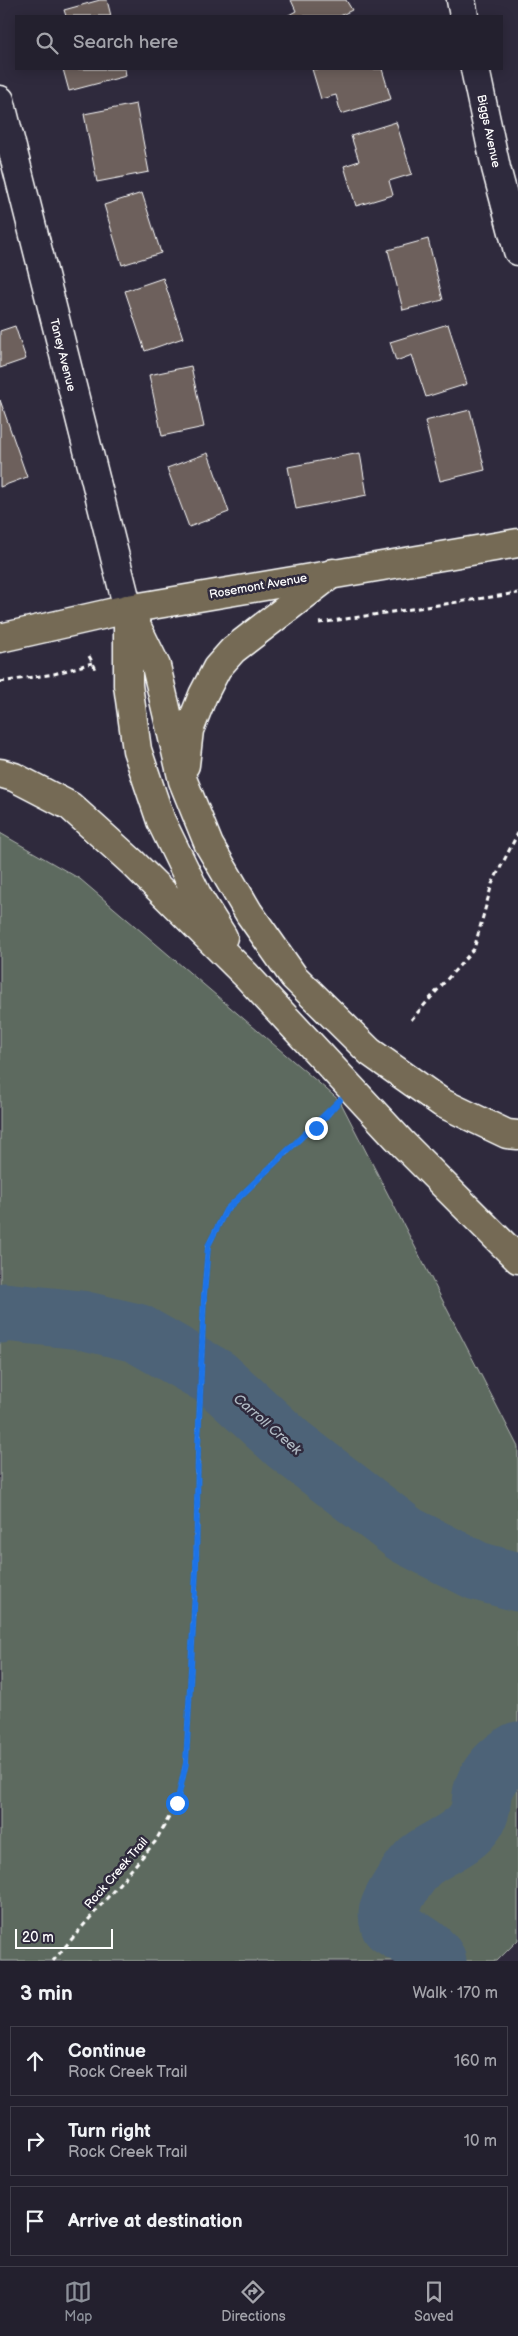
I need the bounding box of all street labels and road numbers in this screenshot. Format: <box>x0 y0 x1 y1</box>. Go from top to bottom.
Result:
street label: Biggs Avenue <box>473 93 504 169</box>
street label: Taney Avenue <box>46 317 79 393</box>
street label: Rosemont Avenue <box>208 571 308 602</box>
street label: Rock Creek Trail <box>81 1835 151 1912</box>

